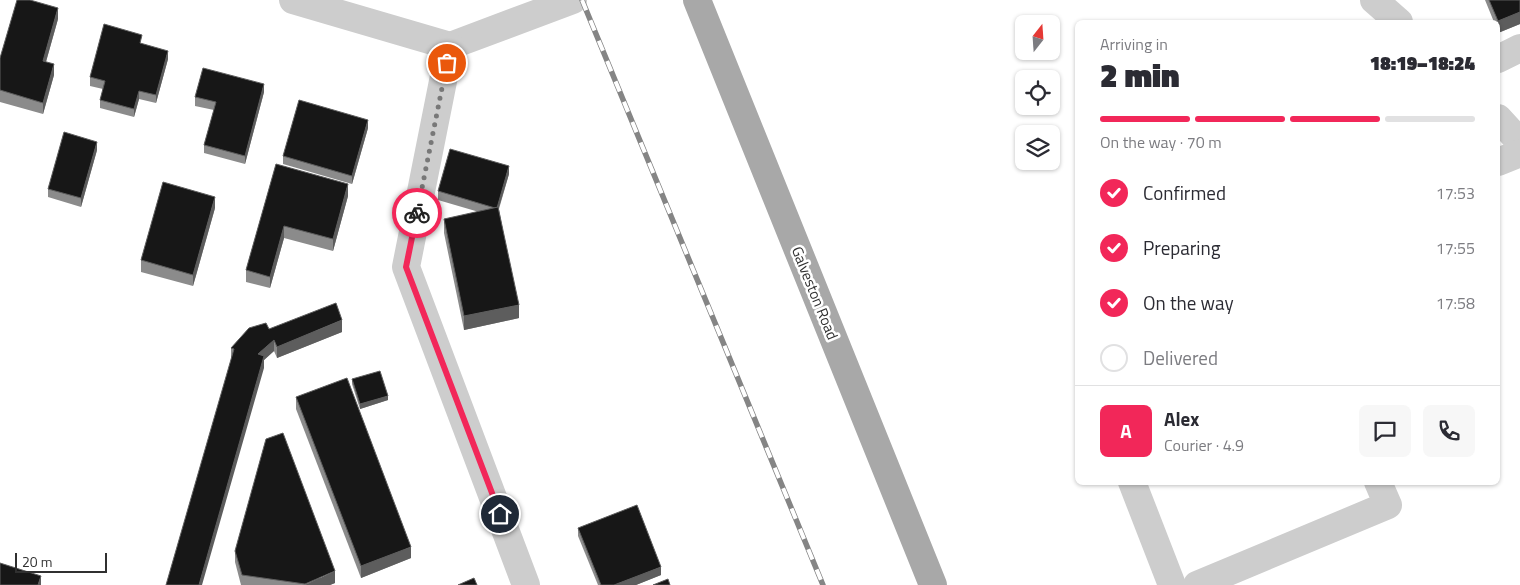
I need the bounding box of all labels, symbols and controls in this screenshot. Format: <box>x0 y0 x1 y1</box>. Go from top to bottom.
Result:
north arrow <box>1015 15 1060 60</box>
map controls <box>1015 15 1060 170</box>
text: Arriving in <box>1100 32 1168 56</box>
pin <box>426 42 468 84</box>
text: 18:19–18:24 <box>1370 48 1475 77</box>
icon: bag <box>433 49 461 77</box>
text: 2 min <box>1100 51 1180 99</box>
button: locate <box>1015 70 1060 115</box>
button: layers <box>1015 125 1060 170</box>
text: On the way · 70 m <box>1100 130 1222 154</box>
text: Confirmed <box>1143 178 1226 207</box>
icon: check <box>1100 179 1128 207</box>
text: 17:53 <box>1436 181 1475 205</box>
courier <box>392 188 442 238</box>
icon: bike <box>403 199 431 227</box>
text: Preparing <box>1143 233 1220 262</box>
icon: check <box>1100 234 1128 262</box>
text: 17:55 <box>1436 236 1475 260</box>
street label: Galveston Road <box>786 243 844 343</box>
text: On the way <box>1143 288 1234 317</box>
icon: check <box>1100 289 1128 317</box>
text: 17:58 <box>1436 291 1475 315</box>
text: Delivered <box>1143 343 1218 372</box>
text: Alex <box>1164 404 1199 433</box>
button: chat <box>1359 405 1411 457</box>
button: phone <box>1423 405 1475 457</box>
text: A <box>1120 416 1132 445</box>
text: Courier · 4.9 <box>1164 433 1244 457</box>
pin <box>479 493 521 535</box>
icon: home <box>486 500 514 528</box>
scale bar <box>15 550 108 573</box>
text: 20 m <box>22 551 52 572</box>

